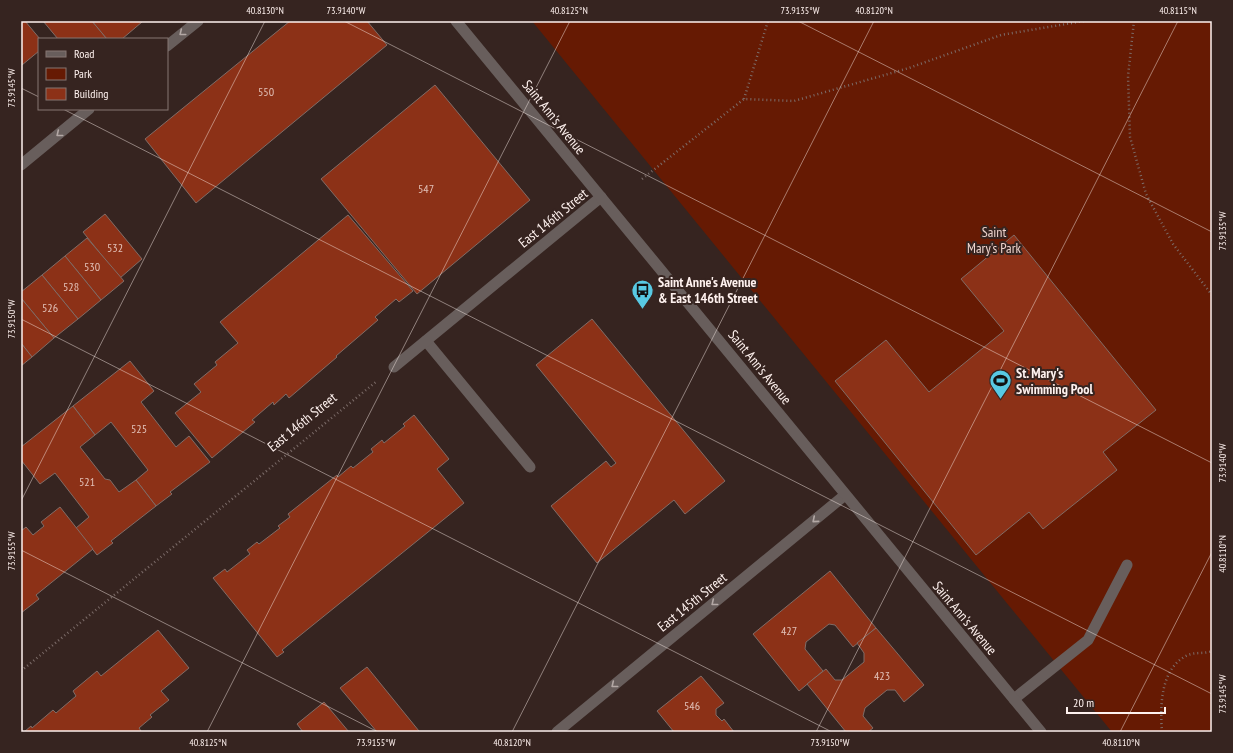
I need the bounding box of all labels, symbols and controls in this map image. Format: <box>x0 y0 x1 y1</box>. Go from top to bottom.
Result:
text: 40.8130°N <box>246 4 284 17</box>
text: 73.9140°W <box>327 4 366 17</box>
text: 40.8125°N <box>550 4 588 17</box>
text: 73.9135°W <box>781 4 820 17</box>
text: 40.8120°N <box>855 4 893 17</box>
text: 40.8115°N <box>1159 4 1197 17</box>
one-way arrow <box>180 29 187 36</box>
legend <box>38 38 168 110</box>
text: Road <box>74 46 94 61</box>
text: Park <box>74 66 92 81</box>
text: 73.9145°W <box>5 68 18 107</box>
street label: Saint Ann's Avenue <box>518 76 590 158</box>
house number: 550 <box>258 84 274 99</box>
text: Building <box>74 86 109 101</box>
one-way arrow <box>56 129 63 136</box>
house number: 547 <box>418 181 434 196</box>
street label: East 146th Street <box>515 184 591 251</box>
text: 73.9135°W <box>1216 211 1229 250</box>
park label: Saint Mary's Park <box>967 223 1022 257</box>
house number: 532 <box>107 240 123 255</box>
house number: 530 <box>84 259 100 274</box>
place label: Saint Anne's Avenue & East 146th Street <box>658 273 758 307</box>
bus stop icon: Saint Anne's Avenue & East 146th Street <box>629 277 655 310</box>
house number: 528 <box>63 279 79 294</box>
text: 73.9150°W <box>5 299 18 338</box>
house number: 526 <box>42 300 58 315</box>
street label: Saint Ann's Avenue <box>724 326 796 408</box>
place label: St. Mary's Swimming Pool <box>1016 364 1093 398</box>
sports icon: St. Mary's Swimming Pool <box>987 368 1013 401</box>
street label: East 146th Street <box>264 388 340 455</box>
house number: 525 <box>131 421 147 436</box>
text: 73.9140°W <box>1216 443 1229 482</box>
house number: 521 <box>79 474 95 489</box>
one-way arrow <box>812 516 819 523</box>
text: 73.9155°W <box>5 531 18 570</box>
text: 40.8110°N <box>1216 535 1229 573</box>
street label: East 145th Street <box>654 568 730 635</box>
street label: Saint Ann's Avenue <box>929 577 1001 659</box>
one-way arrow <box>712 598 719 605</box>
house number: 427 <box>781 623 797 638</box>
house number: 423 <box>874 668 890 683</box>
text: 73.9145°W <box>1216 674 1229 713</box>
one-way arrow <box>611 681 619 688</box>
scale bar <box>1067 689 1165 715</box>
text: 20 m <box>1073 695 1094 710</box>
house number: 546 <box>684 698 700 713</box>
text: 40.8125°N <box>189 736 227 749</box>
text: 73.9155°W <box>357 736 396 749</box>
text: 40.8120°N <box>493 736 531 749</box>
text: 73.9150°W <box>811 736 850 749</box>
text: 40.8110°N <box>1102 736 1140 749</box>

